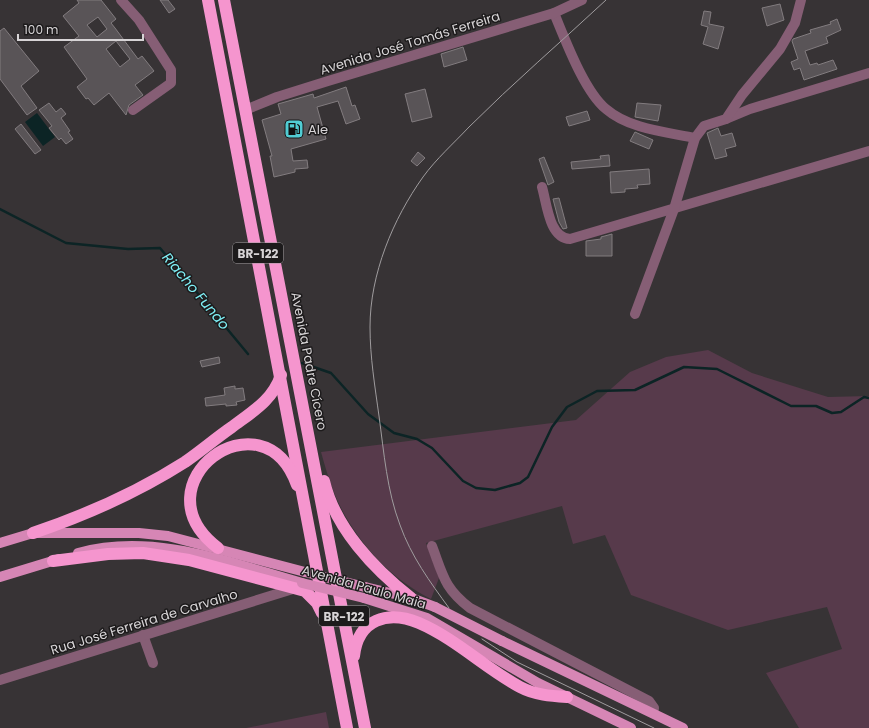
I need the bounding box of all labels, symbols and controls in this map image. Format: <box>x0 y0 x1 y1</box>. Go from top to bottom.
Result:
street label: Avenida José Tomás Ferreira <box>318 7 502 79</box>
scale bar <box>18 16 143 42</box>
text: 100 m <box>24 21 58 38</box>
fuel station icon: Ale <box>283 118 305 140</box>
place label: Ale <box>308 120 328 139</box>
road number: BR-122 <box>233 243 283 263</box>
water label: Riacho Fundo <box>158 248 234 334</box>
street label: Avenida Padre Cícero <box>286 290 332 432</box>
street label: Avenida Paulo Maia <box>300 560 428 614</box>
street label: Rua José Ferreira de Carvalho <box>48 584 240 660</box>
road number: BR-122 <box>319 606 369 626</box>

